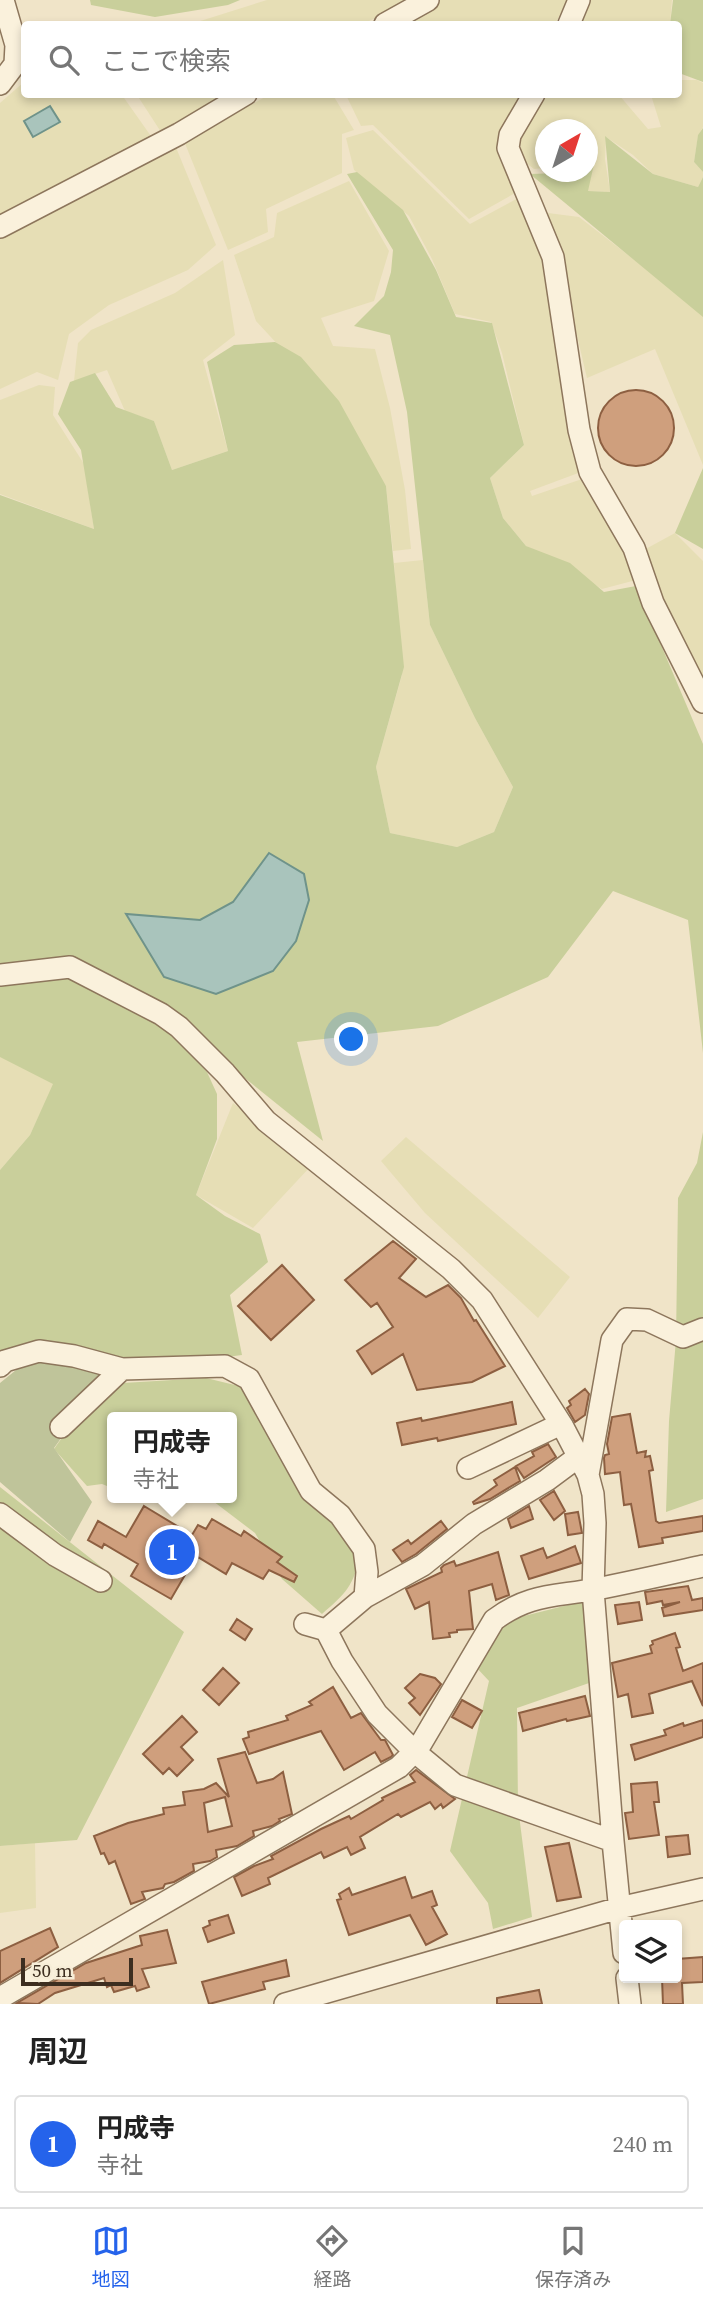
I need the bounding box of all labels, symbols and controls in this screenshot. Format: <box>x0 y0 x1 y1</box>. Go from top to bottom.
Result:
search box <box>21 21 682 98</box>
icon: search <box>45 41 83 79</box>
text: ここで検索 <box>101 43 231 79</box>
north arrow <box>535 119 598 182</box>
your location <box>334 1022 368 1056</box>
popup <box>107 1412 237 1503</box>
text: 円成寺 <box>133 1424 211 1460</box>
text: 寺社 <box>133 1463 179 1495</box>
pin: 1 <box>149 1526 195 1578</box>
map controls <box>619 1920 682 1983</box>
button: layers <box>619 1920 682 1983</box>
scale bar <box>21 1955 133 1987</box>
text: 50 m <box>32 1957 73 1983</box>
text: 周辺 <box>28 2031 88 2072</box>
text: 円成寺 <box>97 2110 175 2146</box>
text: 1 <box>47 2128 59 2160</box>
text: 240 m <box>612 2128 673 2160</box>
text: 寺社 <box>97 2149 143 2181</box>
tab: 地図 <box>92 2222 130 2292</box>
tab: 経路 <box>313 2222 351 2292</box>
tab: 保存済み <box>535 2222 611 2292</box>

